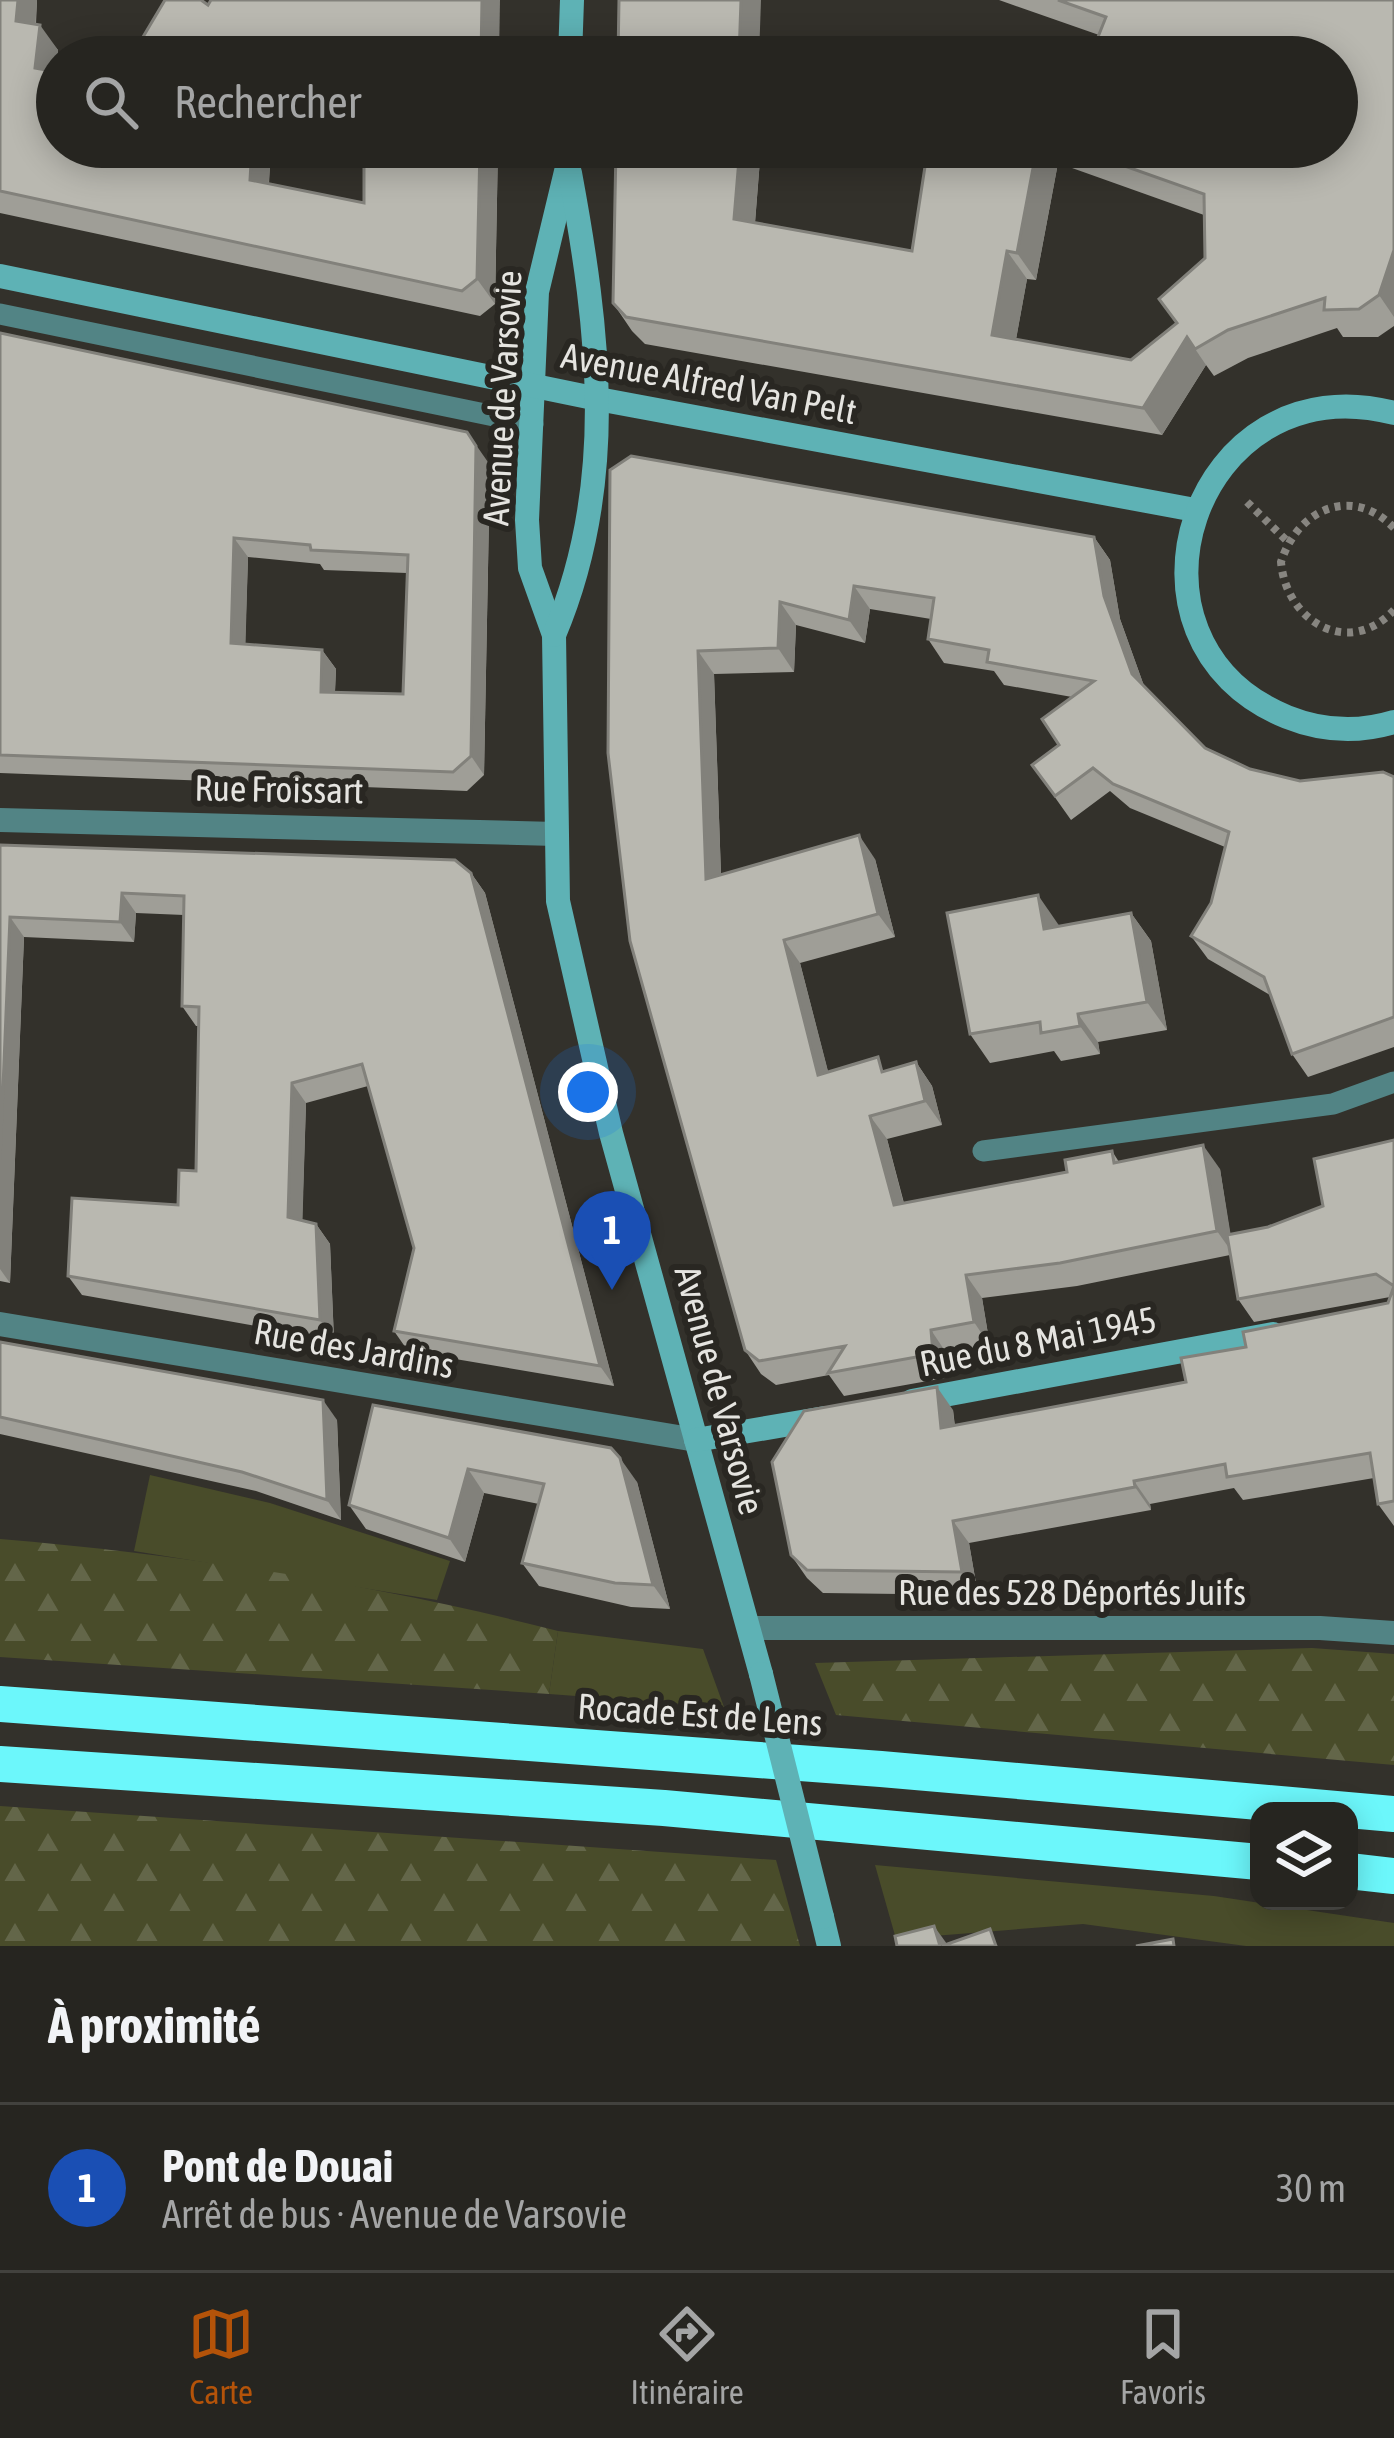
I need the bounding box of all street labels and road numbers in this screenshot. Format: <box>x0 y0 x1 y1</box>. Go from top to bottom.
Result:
street label: Avenue de Varsovie <box>474 269 530 527</box>
street label: Avenue Alfred Van Pelt <box>558 334 860 432</box>
street label: Rue Froissart <box>194 767 364 811</box>
street label: Avenue de Varsovie <box>667 1261 773 1519</box>
street label: Rue du 8 Mai 1945 <box>916 1298 1160 1384</box>
street label: Rue des Jardins <box>251 1310 457 1386</box>
street label: Rue des 528 Déportés Juifs <box>898 1571 1246 1613</box>
street label: Rocade Est de Lens <box>576 1684 824 1744</box>

